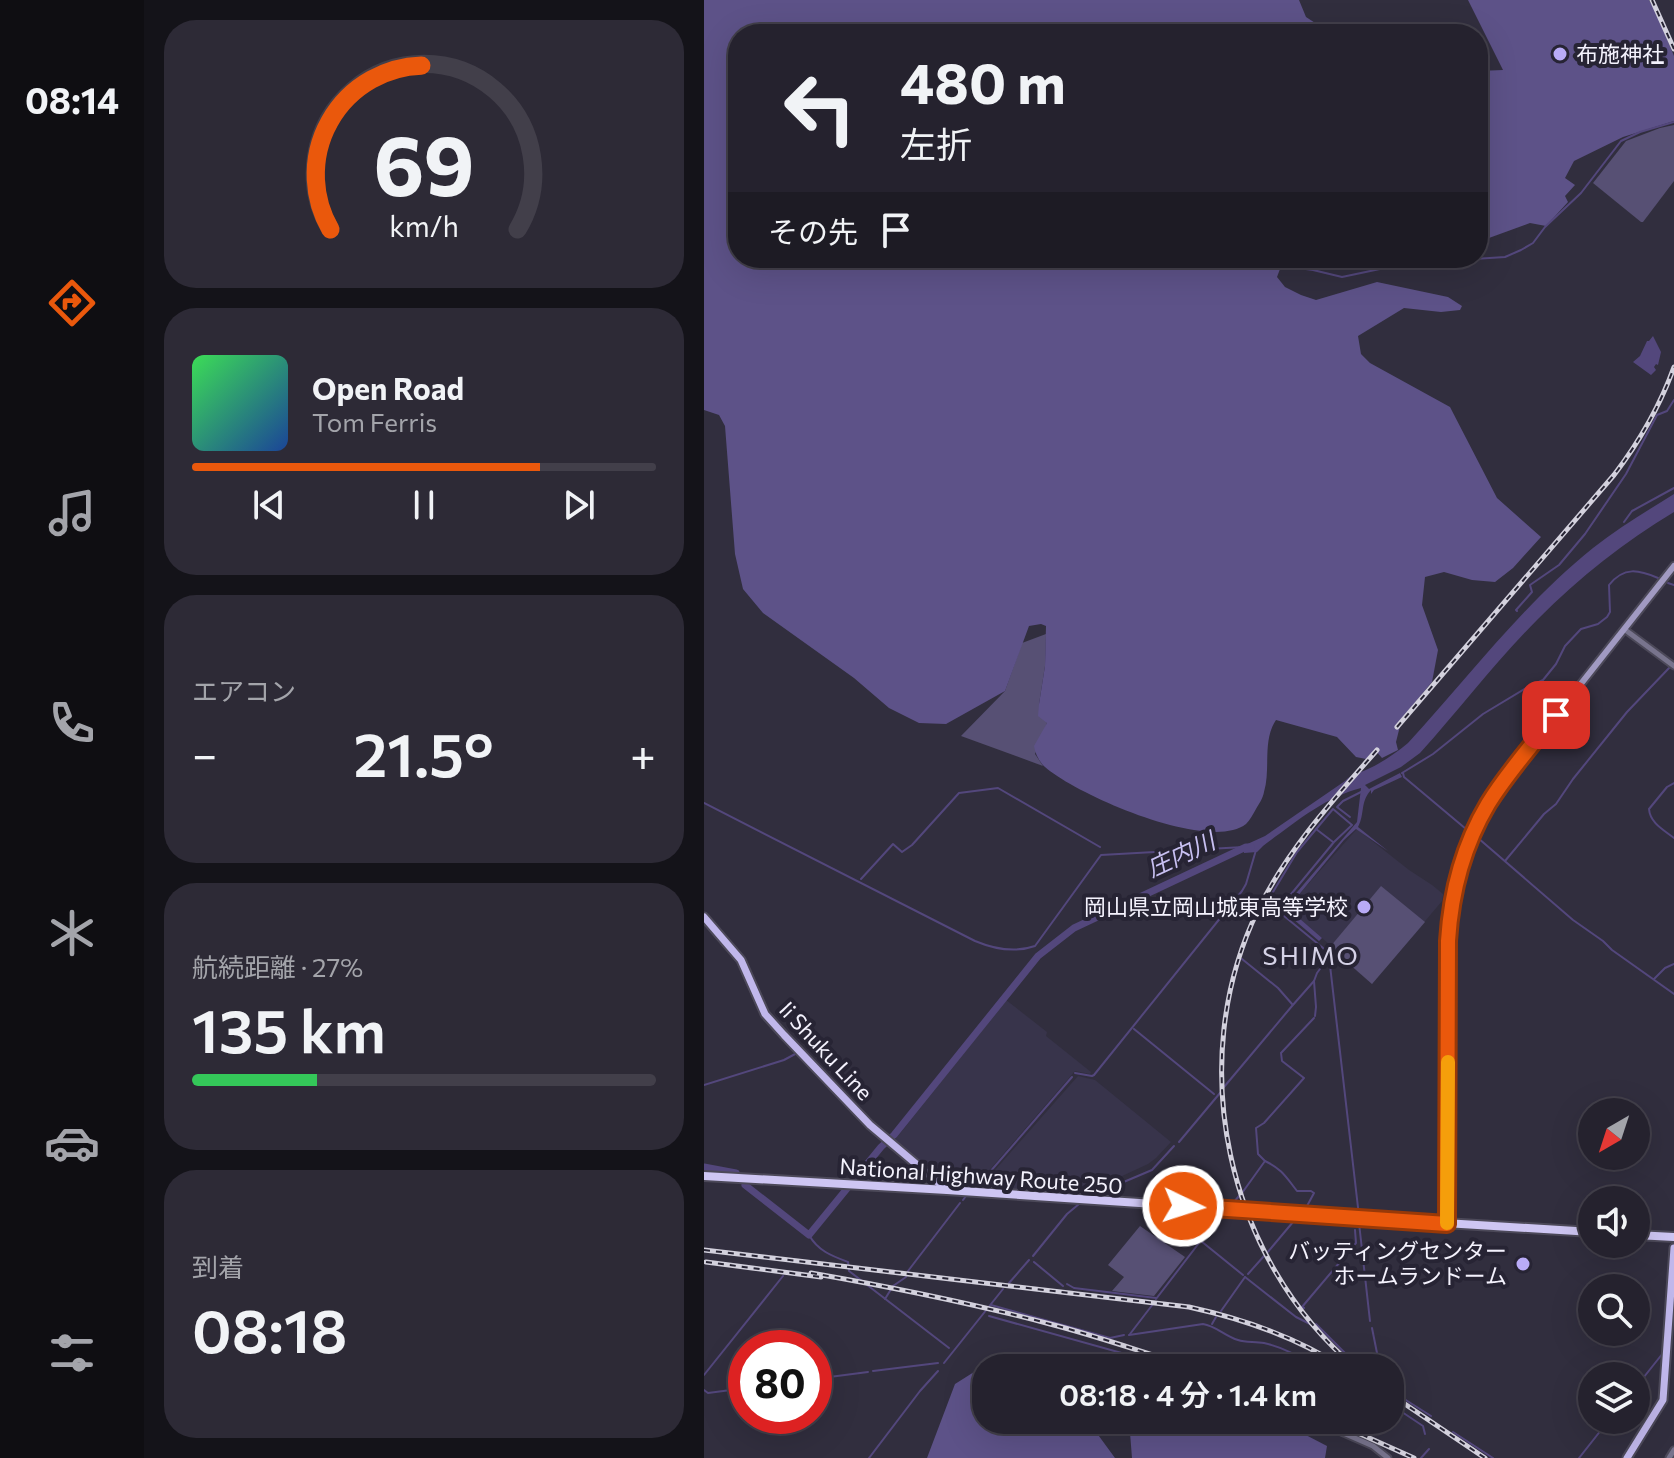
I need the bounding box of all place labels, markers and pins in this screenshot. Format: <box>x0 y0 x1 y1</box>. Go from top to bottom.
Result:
place label: 布施神社 <box>1576 40 1664 67</box>
marker: 布施神社 <box>1551 45 1569 63</box>
pin <box>1522 681 1590 749</box>
place label: 岡山県立岡山城東高等学校 <box>1084 893 1348 920</box>
marker: 岡山県立岡山城東高等学校 <box>1355 898 1373 916</box>
place label: バッティングセンター ホームランドーム <box>1288 1237 1507 1289</box>
marker: バッティングセンター ホームランドーム <box>1514 1255 1532 1273</box>

